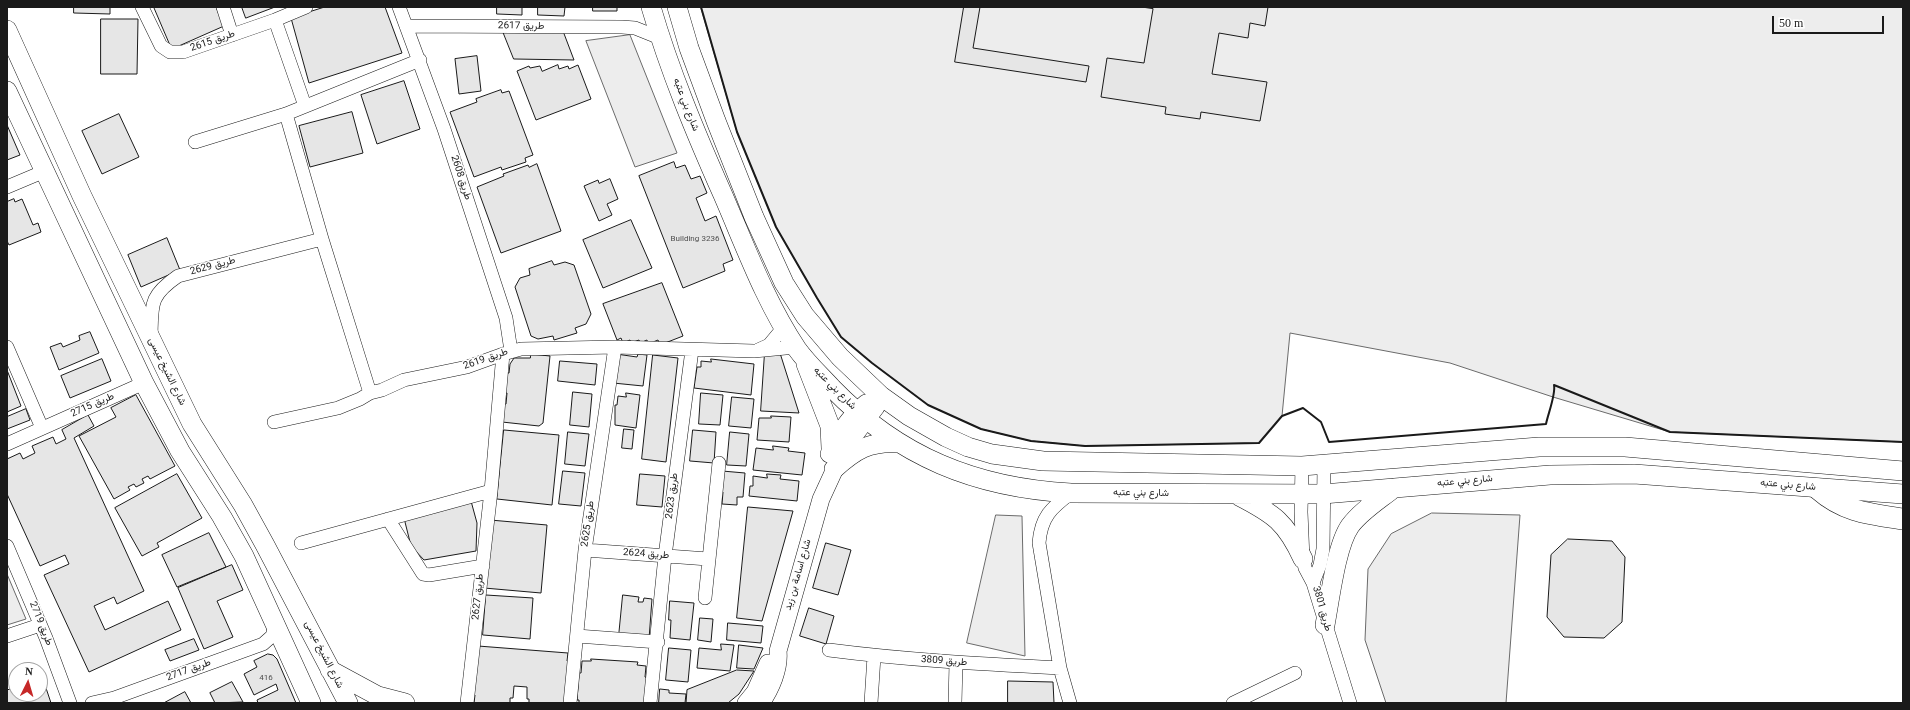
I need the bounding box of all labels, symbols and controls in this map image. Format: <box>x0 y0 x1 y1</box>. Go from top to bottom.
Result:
scale bar <box>1774 8 1886 34</box>
text: 50 m <box>1779 16 1803 30</box>
street label: طريق 2617 <box>498 21 544 33</box>
street label: طريق 2615 <box>189 29 237 55</box>
street label: شارع بني عتبه <box>669 77 701 133</box>
street label: طريق 2608 <box>447 154 473 202</box>
house number: Building 3236 <box>671 235 719 245</box>
street label: طريق 2629 <box>189 255 237 279</box>
street label: شارع الشيخ عيسى <box>144 336 188 408</box>
street label: طريق 2619 <box>462 347 510 373</box>
street label: شارع بني عتبه <box>810 365 858 413</box>
street label: طريق 2715 <box>69 391 117 421</box>
street label: طريق 2623 <box>664 472 682 520</box>
street label: شارع بني عتبه <box>1437 474 1493 490</box>
street label: شارع بني عتبه <box>1760 478 1816 494</box>
street label: شارع بني عتبه <box>1113 488 1169 500</box>
street label: طريق 2625 <box>580 500 598 548</box>
street label: شارع اسامة بن زيد <box>783 538 815 612</box>
street label: طريق 2624 <box>622 547 670 563</box>
street label: طريق 2627 <box>471 573 487 621</box>
street label: طريق 3801 <box>1309 585 1333 633</box>
street label: طريق 2719 <box>26 600 54 648</box>
street label: شارع الشيخ عيسى <box>301 619 345 691</box>
street label: طريق 3809 <box>920 654 968 670</box>
street label: طريق 2717 <box>165 657 213 685</box>
north arrow <box>8 662 48 702</box>
text: N <box>24 665 33 677</box>
house number: 416 <box>259 674 273 684</box>

